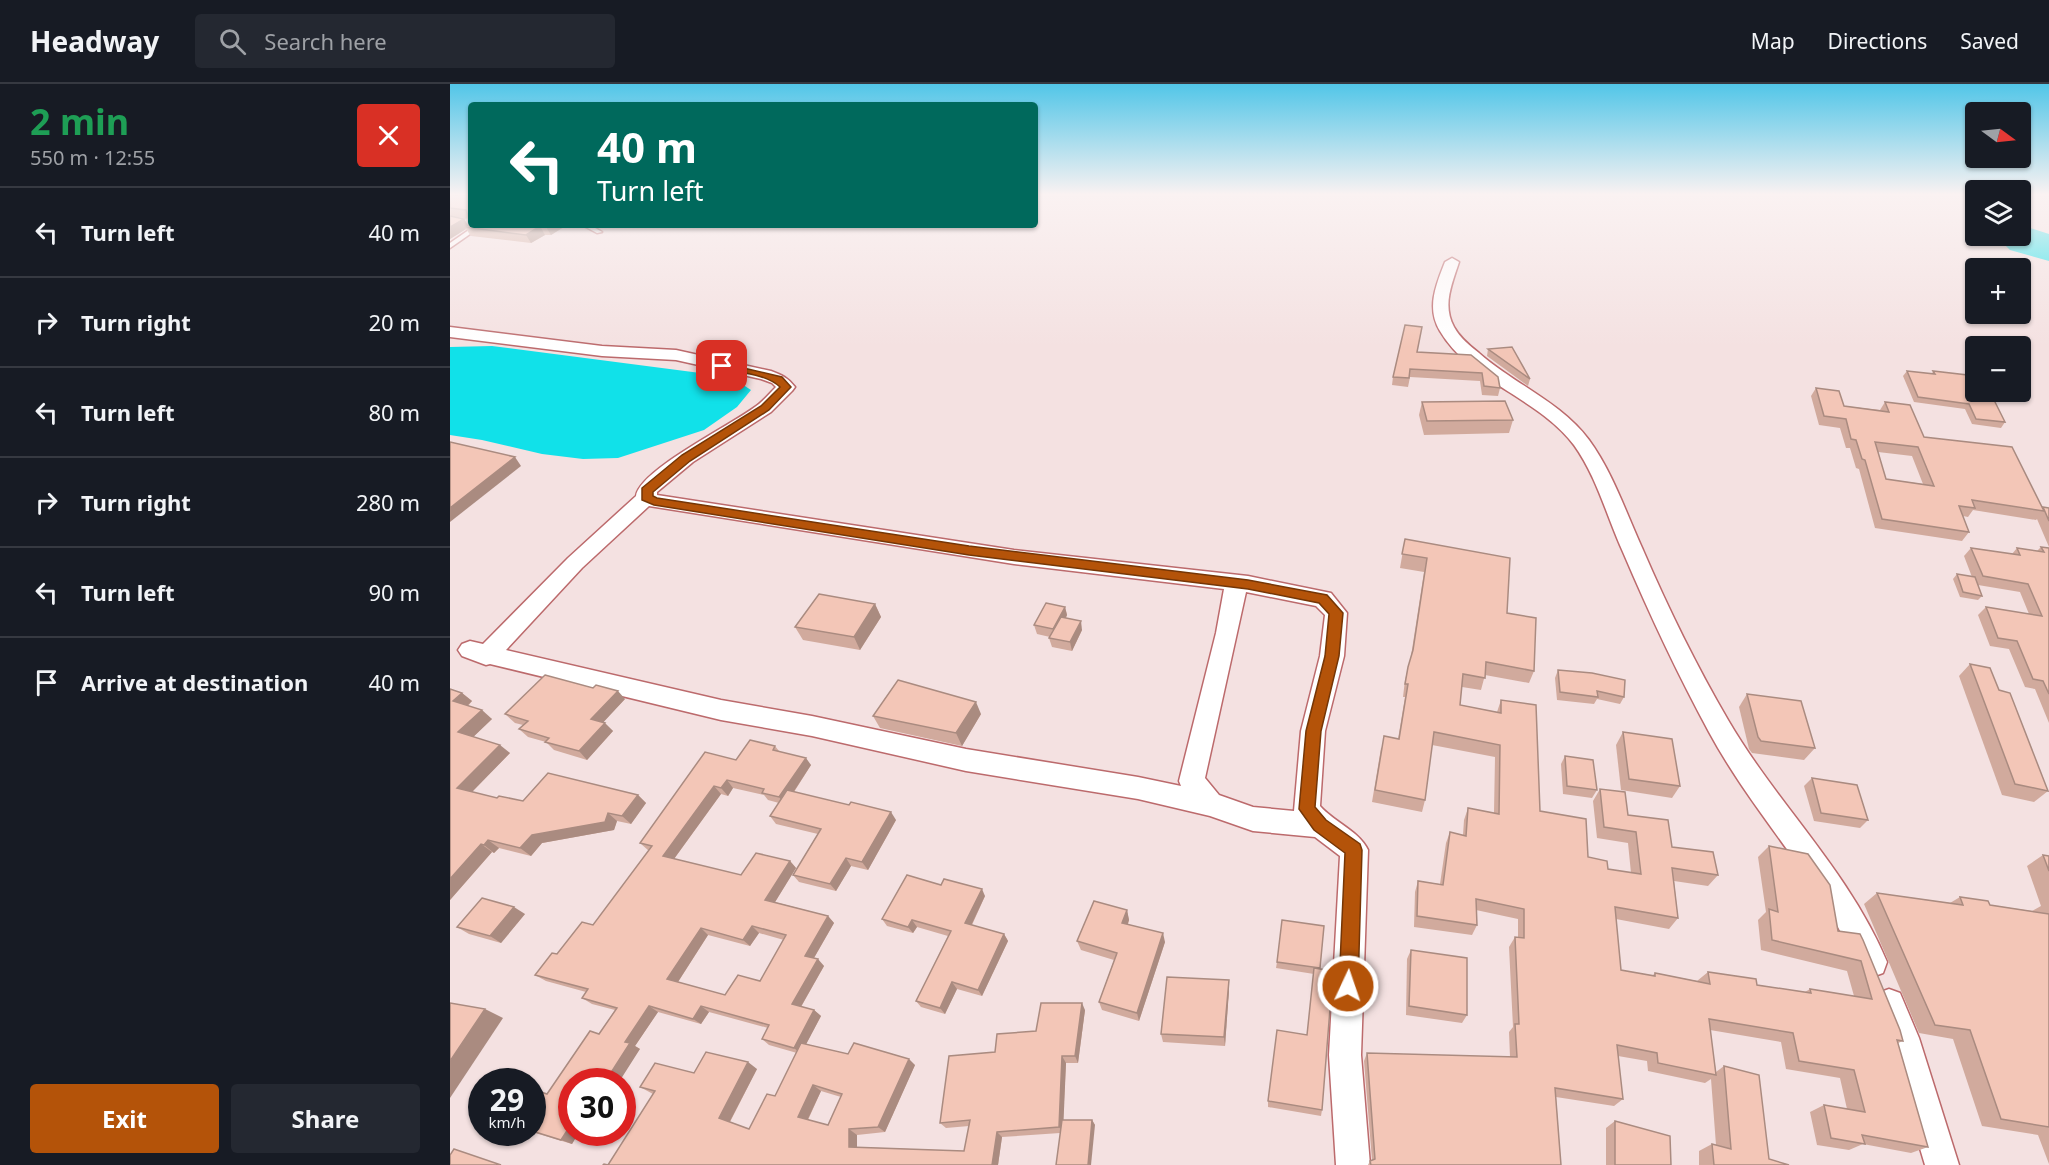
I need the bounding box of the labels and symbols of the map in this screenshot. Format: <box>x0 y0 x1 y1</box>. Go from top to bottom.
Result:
north arrow <box>1965 102 2031 168</box>
pin <box>696 340 747 391</box>
position arrow <box>1316 954 1380 1018</box>
speed limit sign: 30 <box>558 1068 636 1146</box>

